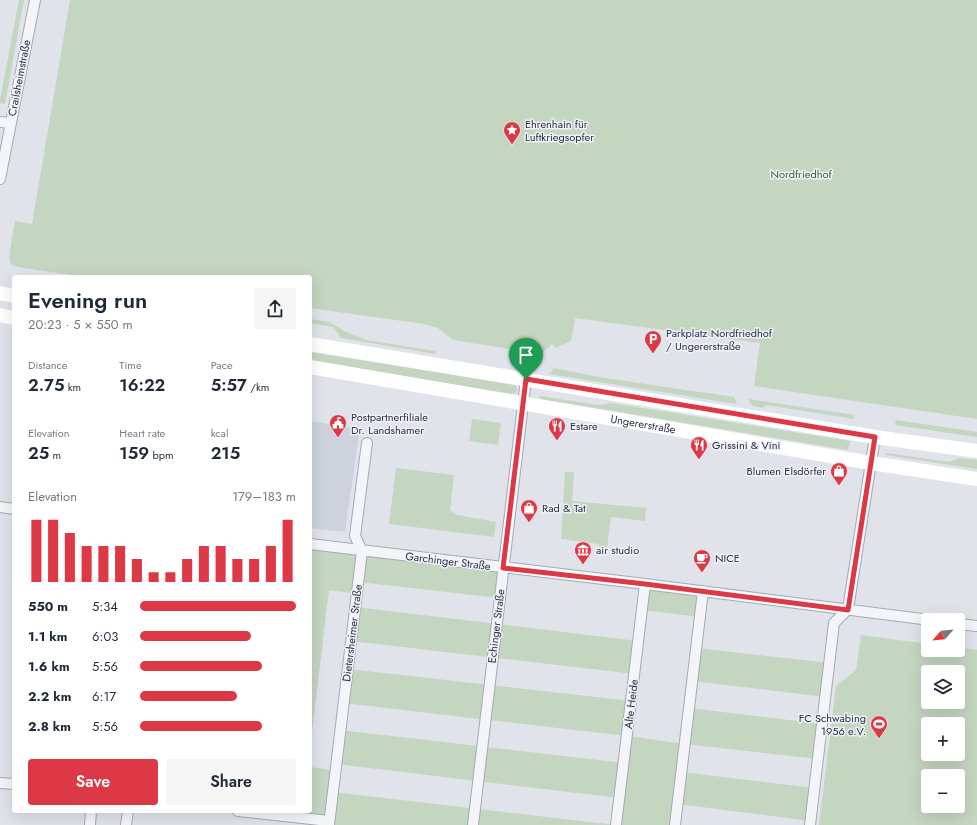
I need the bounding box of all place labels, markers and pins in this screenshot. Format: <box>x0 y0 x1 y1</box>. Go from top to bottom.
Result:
place label: Ehrenhain für Luftkriegsopfer <box>525 116 594 145</box>
place icon: Ehrenhain für Luftkriegsopfer <box>502 120 522 145</box>
place label: Parkplatz Nordfriedhof / Ungererstraße <box>666 325 773 354</box>
parking icon: Parkplatz Nordfriedhof / Ungererstraße <box>643 329 663 354</box>
pin <box>509 338 543 379</box>
place label: Postpartnerfiliale Dr. Landshamer <box>351 409 428 438</box>
public building icon: Postpartnerfiliale Dr. Landshamer <box>328 413 348 438</box>
restaurant icon: Estare <box>547 416 567 441</box>
place label: Estare <box>570 418 598 434</box>
restaurant icon: Grissini & Vini <box>689 435 709 460</box>
place label: Grissini & Vini <box>712 437 780 453</box>
shop icon: Blumen Elsdörfer <box>829 461 849 486</box>
place label: Blumen Elsdörfer <box>747 463 826 479</box>
shop icon: Rad & Tat <box>519 498 539 523</box>
place label: Rad & Tat <box>542 500 586 516</box>
museum icon: air studio <box>573 540 593 565</box>
place label: air studio <box>596 542 639 558</box>
cafe icon: NICE <box>692 548 712 573</box>
place label: NICE <box>715 550 740 566</box>
place label: FC Schwabing 1956 e.V. <box>799 710 866 739</box>
sports icon: FC Schwabing 1956 e.V. <box>869 714 889 739</box>

